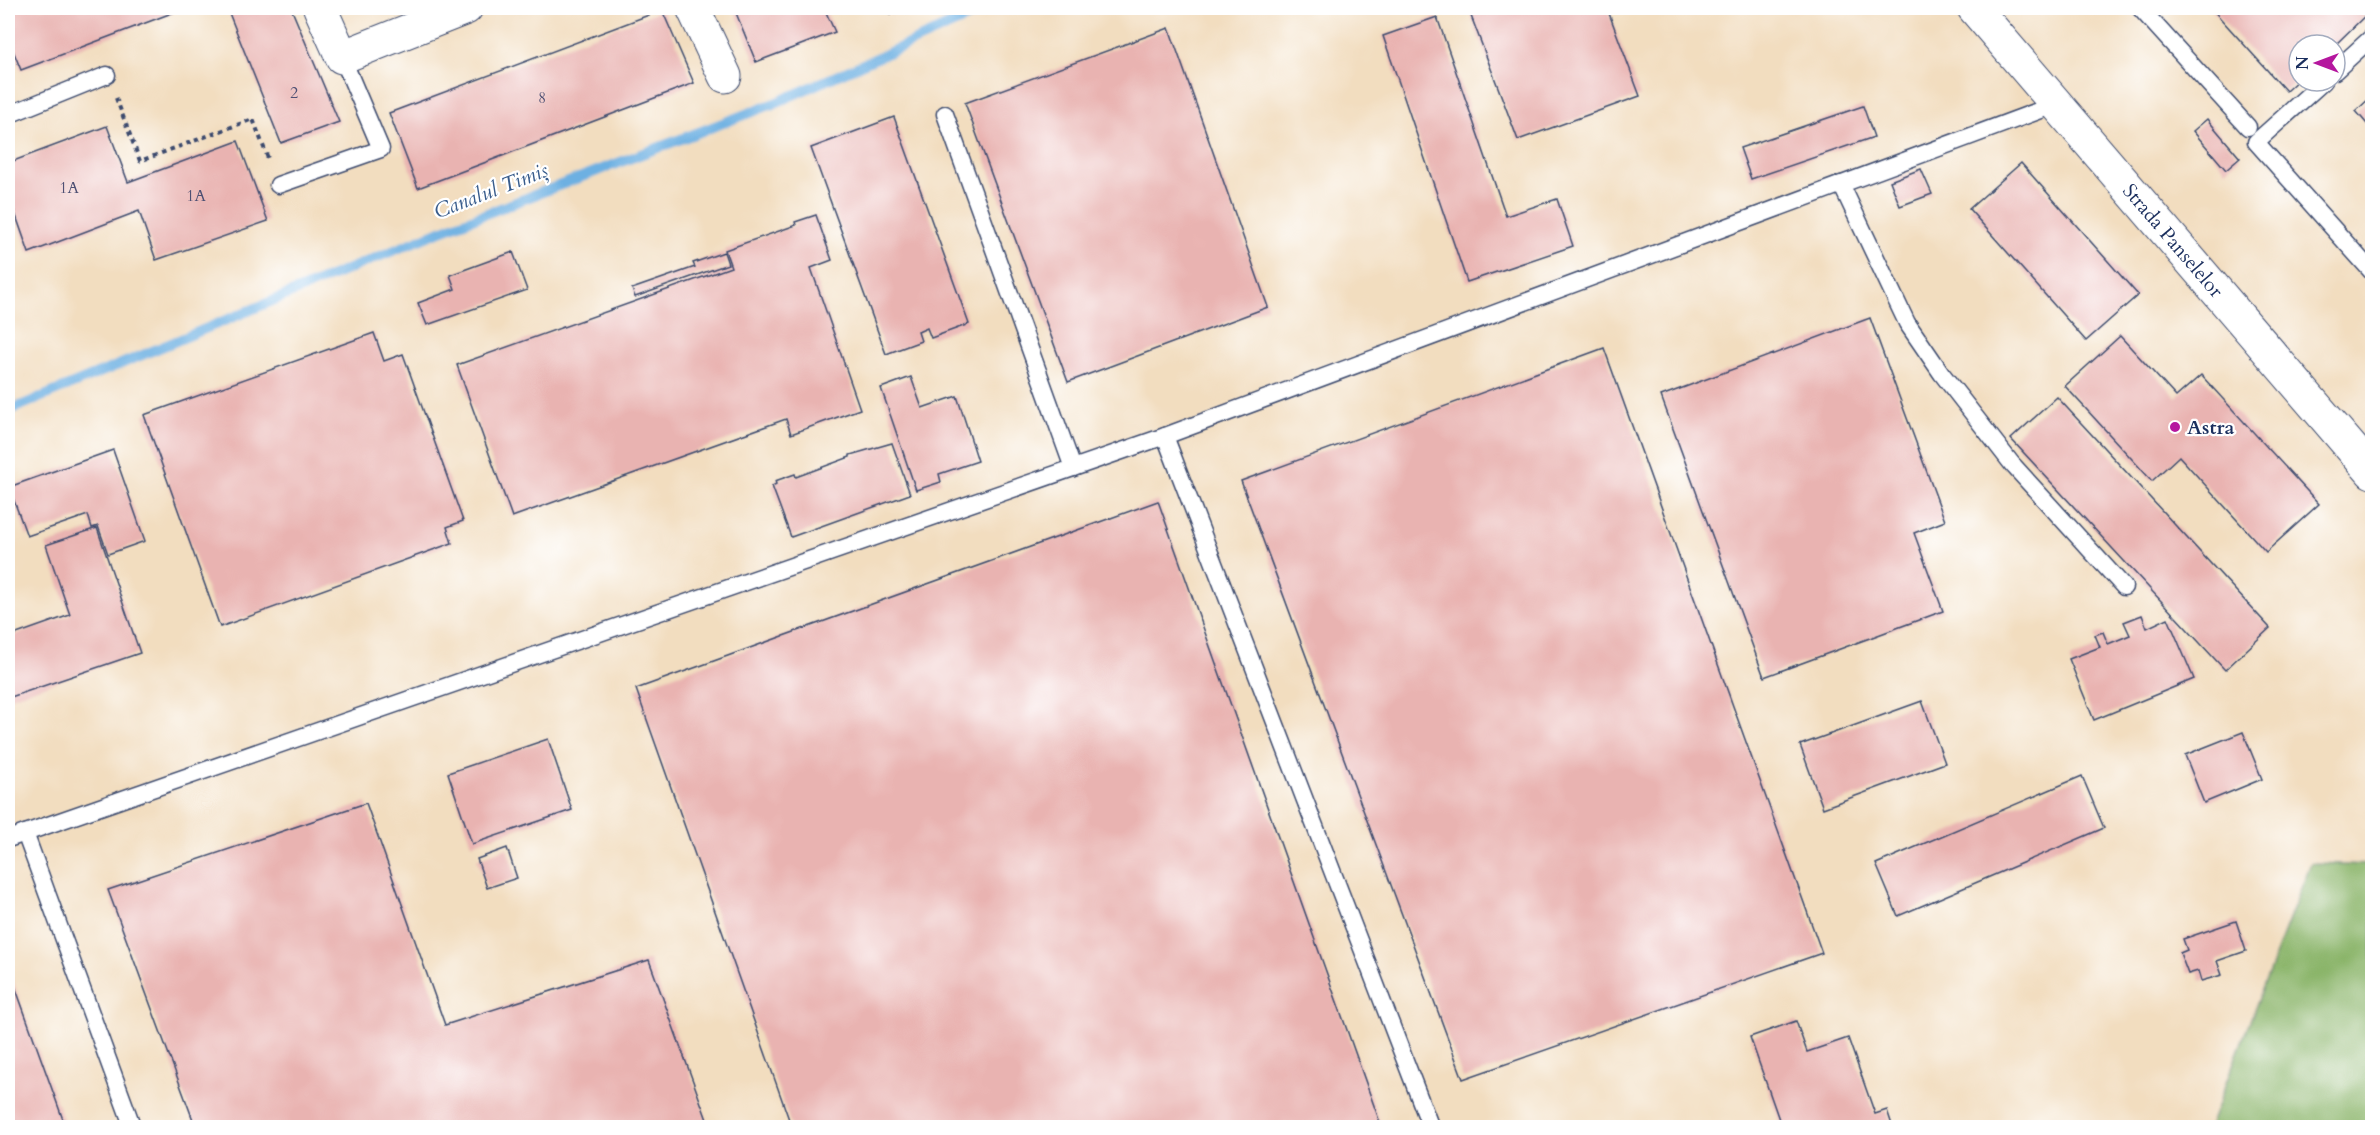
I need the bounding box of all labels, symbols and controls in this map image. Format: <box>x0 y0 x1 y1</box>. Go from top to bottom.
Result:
north arrow <box>2287 33 2347 93</box>
text: N <box>2292 56 2314 70</box>
house number: 2 <box>290 82 298 104</box>
house number: 8 <box>538 87 546 109</box>
water label: Canalul Timiș <box>430 156 552 226</box>
house number: 1A <box>59 177 79 199</box>
street label: Strada Panselelor <box>2117 178 2230 303</box>
house number: 1A <box>186 185 206 207</box>
place label: Astra <box>2187 414 2235 441</box>
marker: Astra <box>2168 420 2182 434</box>

